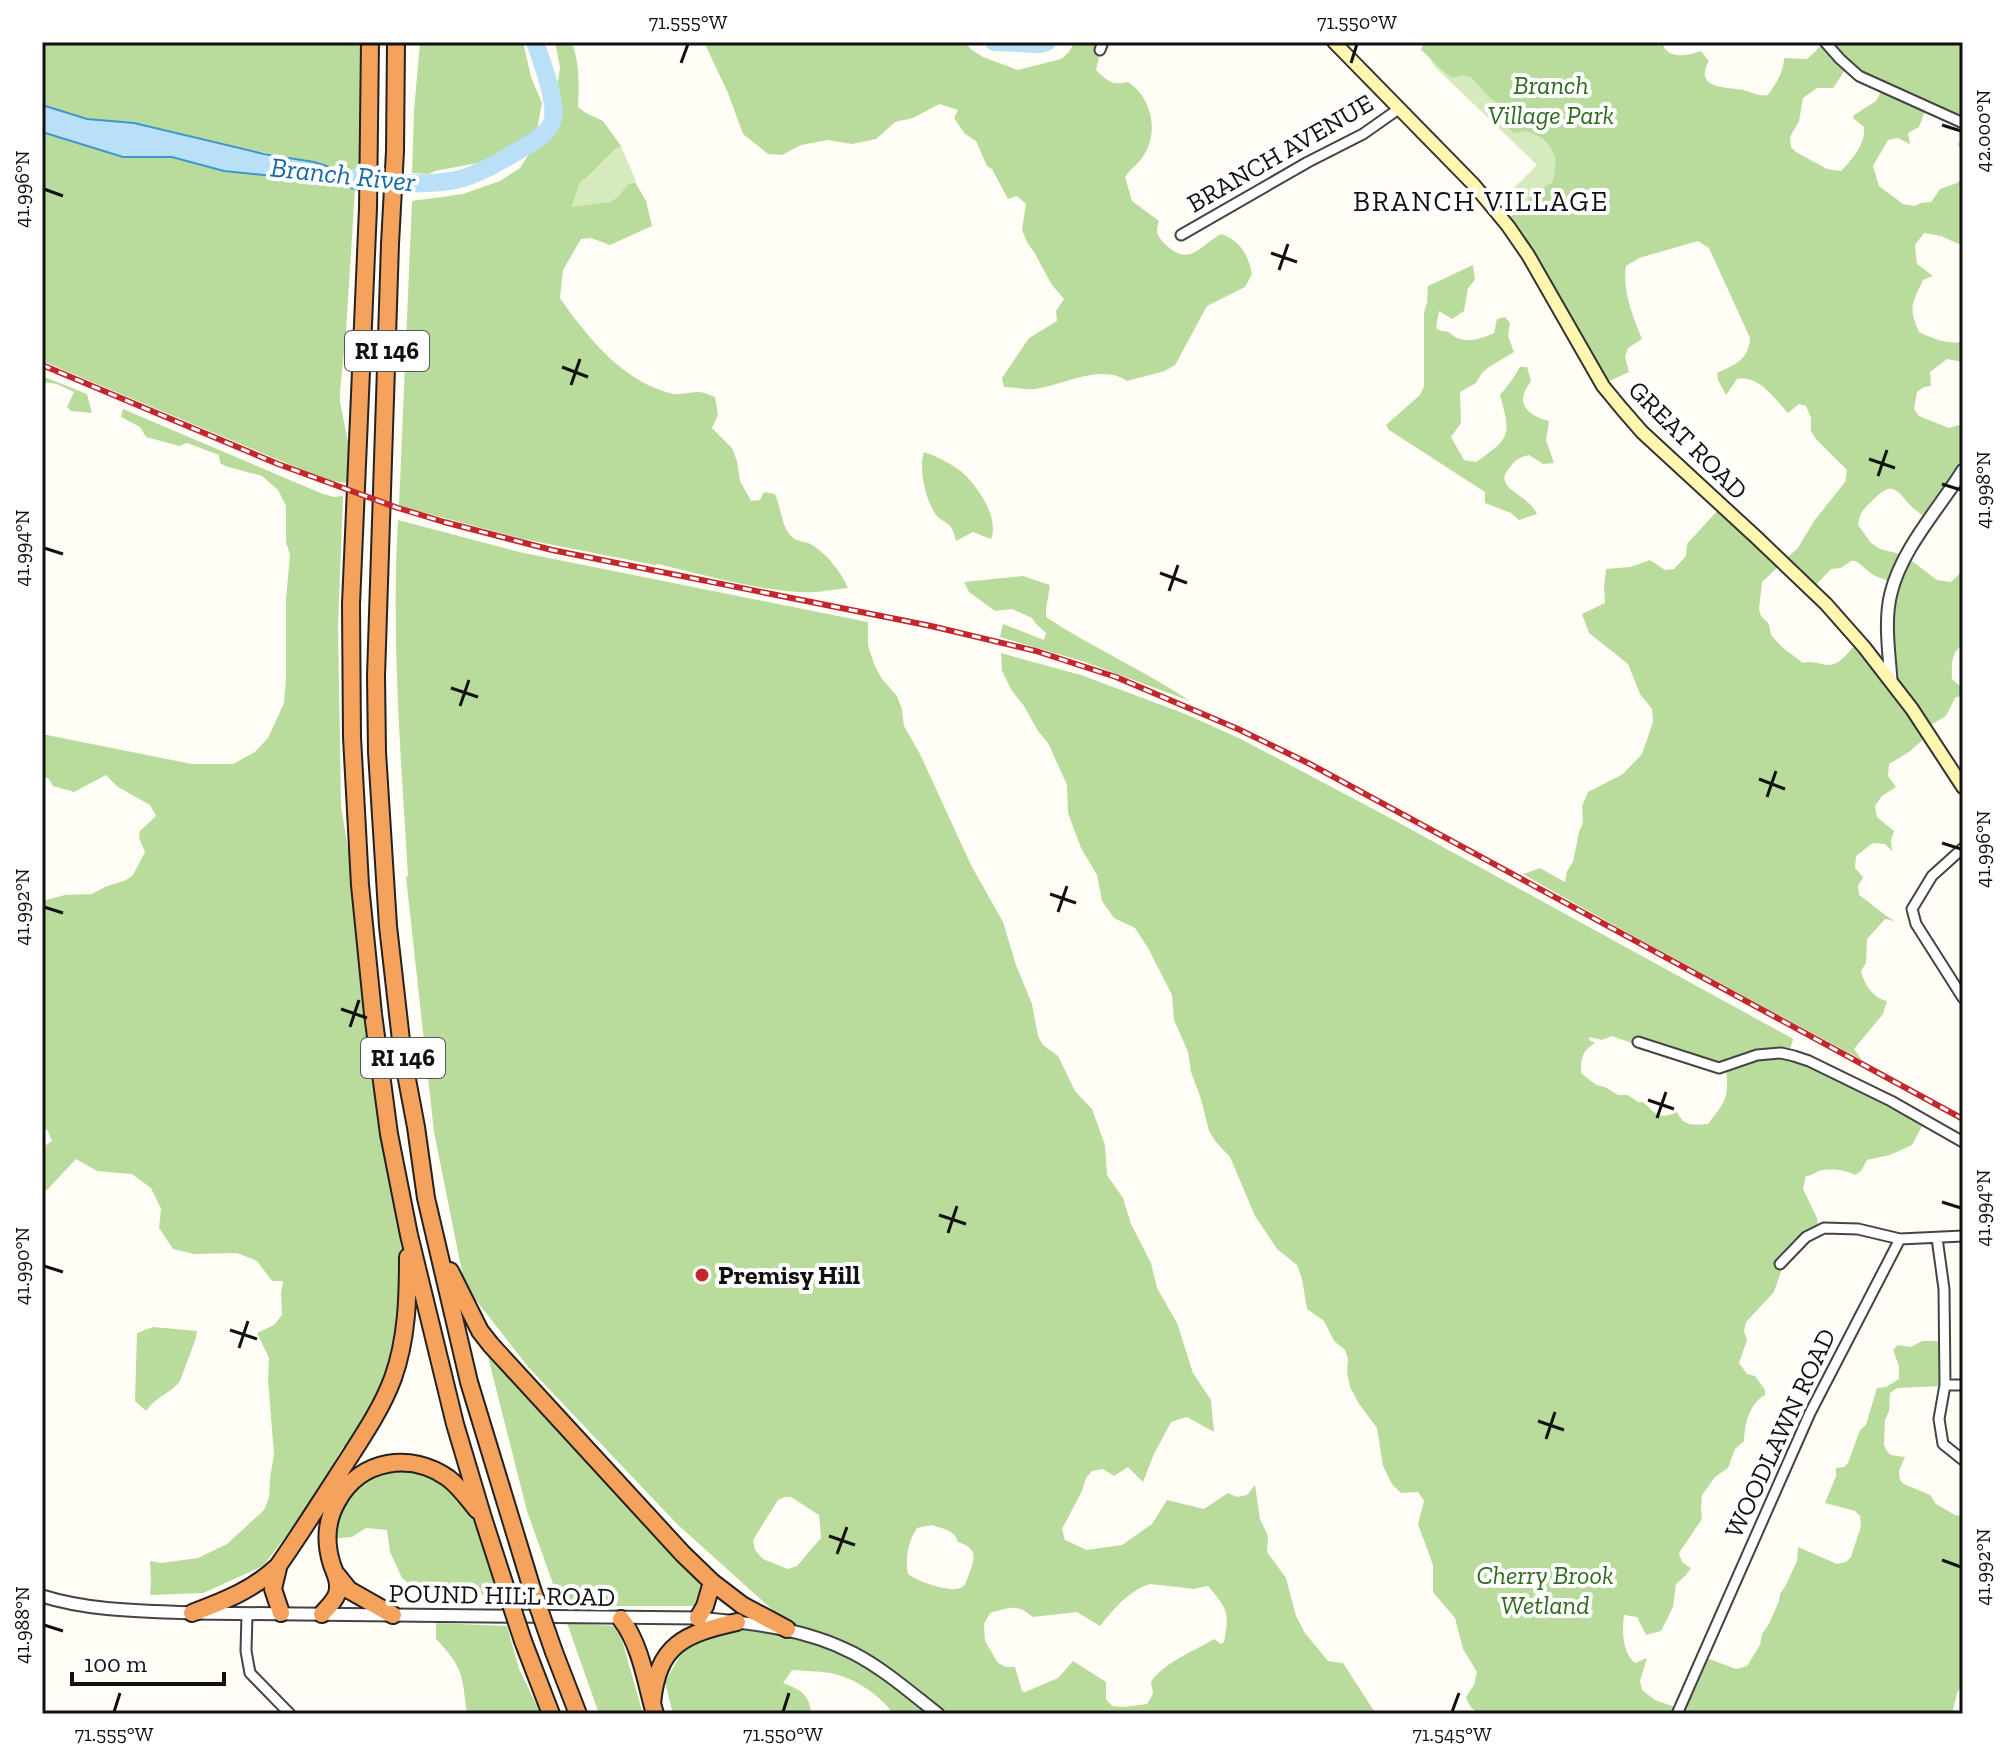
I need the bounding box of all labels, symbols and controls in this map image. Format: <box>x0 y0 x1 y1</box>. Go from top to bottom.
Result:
text: 71.555°W <box>649 10 728 34</box>
text: 71.550°W <box>1317 10 1397 34</box>
park label: Branch Village Park <box>1488 69 1614 131</box>
street label: BRANCH AVENUE <box>1181 87 1379 219</box>
text: 42.000°N <box>1971 90 1995 172</box>
text: 41.996°N <box>10 150 34 228</box>
water label: Branch River <box>269 150 417 199</box>
district label: BRANCH VILLAGE <box>1353 185 1609 218</box>
road number: RI 146 <box>345 331 429 371</box>
street label: GREAT ROAD <box>1622 374 1754 506</box>
text: 41.998°N <box>1971 451 1995 529</box>
text: 41.994°N <box>10 509 34 586</box>
text: 41.996°N <box>1971 810 1995 888</box>
text: 41.992°N <box>10 868 34 945</box>
road number: RI 146 <box>361 1038 445 1078</box>
text: 41.994°N <box>1971 1169 1995 1246</box>
text: 41.990°N <box>10 1227 34 1305</box>
place label: Premisy Hill <box>718 1259 860 1291</box>
marker: Premisy Hill <box>693 1266 711 1284</box>
street label: WOODLAWN ROAD <box>1717 1323 1843 1543</box>
text: 41.992°N <box>1971 1528 1995 1605</box>
park label: Cherry Brook Wetland <box>1476 1559 1614 1621</box>
street label: POUND HILL ROAD <box>388 1577 616 1613</box>
text: 41.988°N <box>10 1586 34 1664</box>
scale bar <box>72 1636 224 1686</box>
text: 100 m <box>84 1649 147 1678</box>
text: 71.555°W <box>75 1722 154 1746</box>
text: 71.550°W <box>743 1722 823 1746</box>
text: 71.545°W <box>1412 1722 1492 1746</box>

